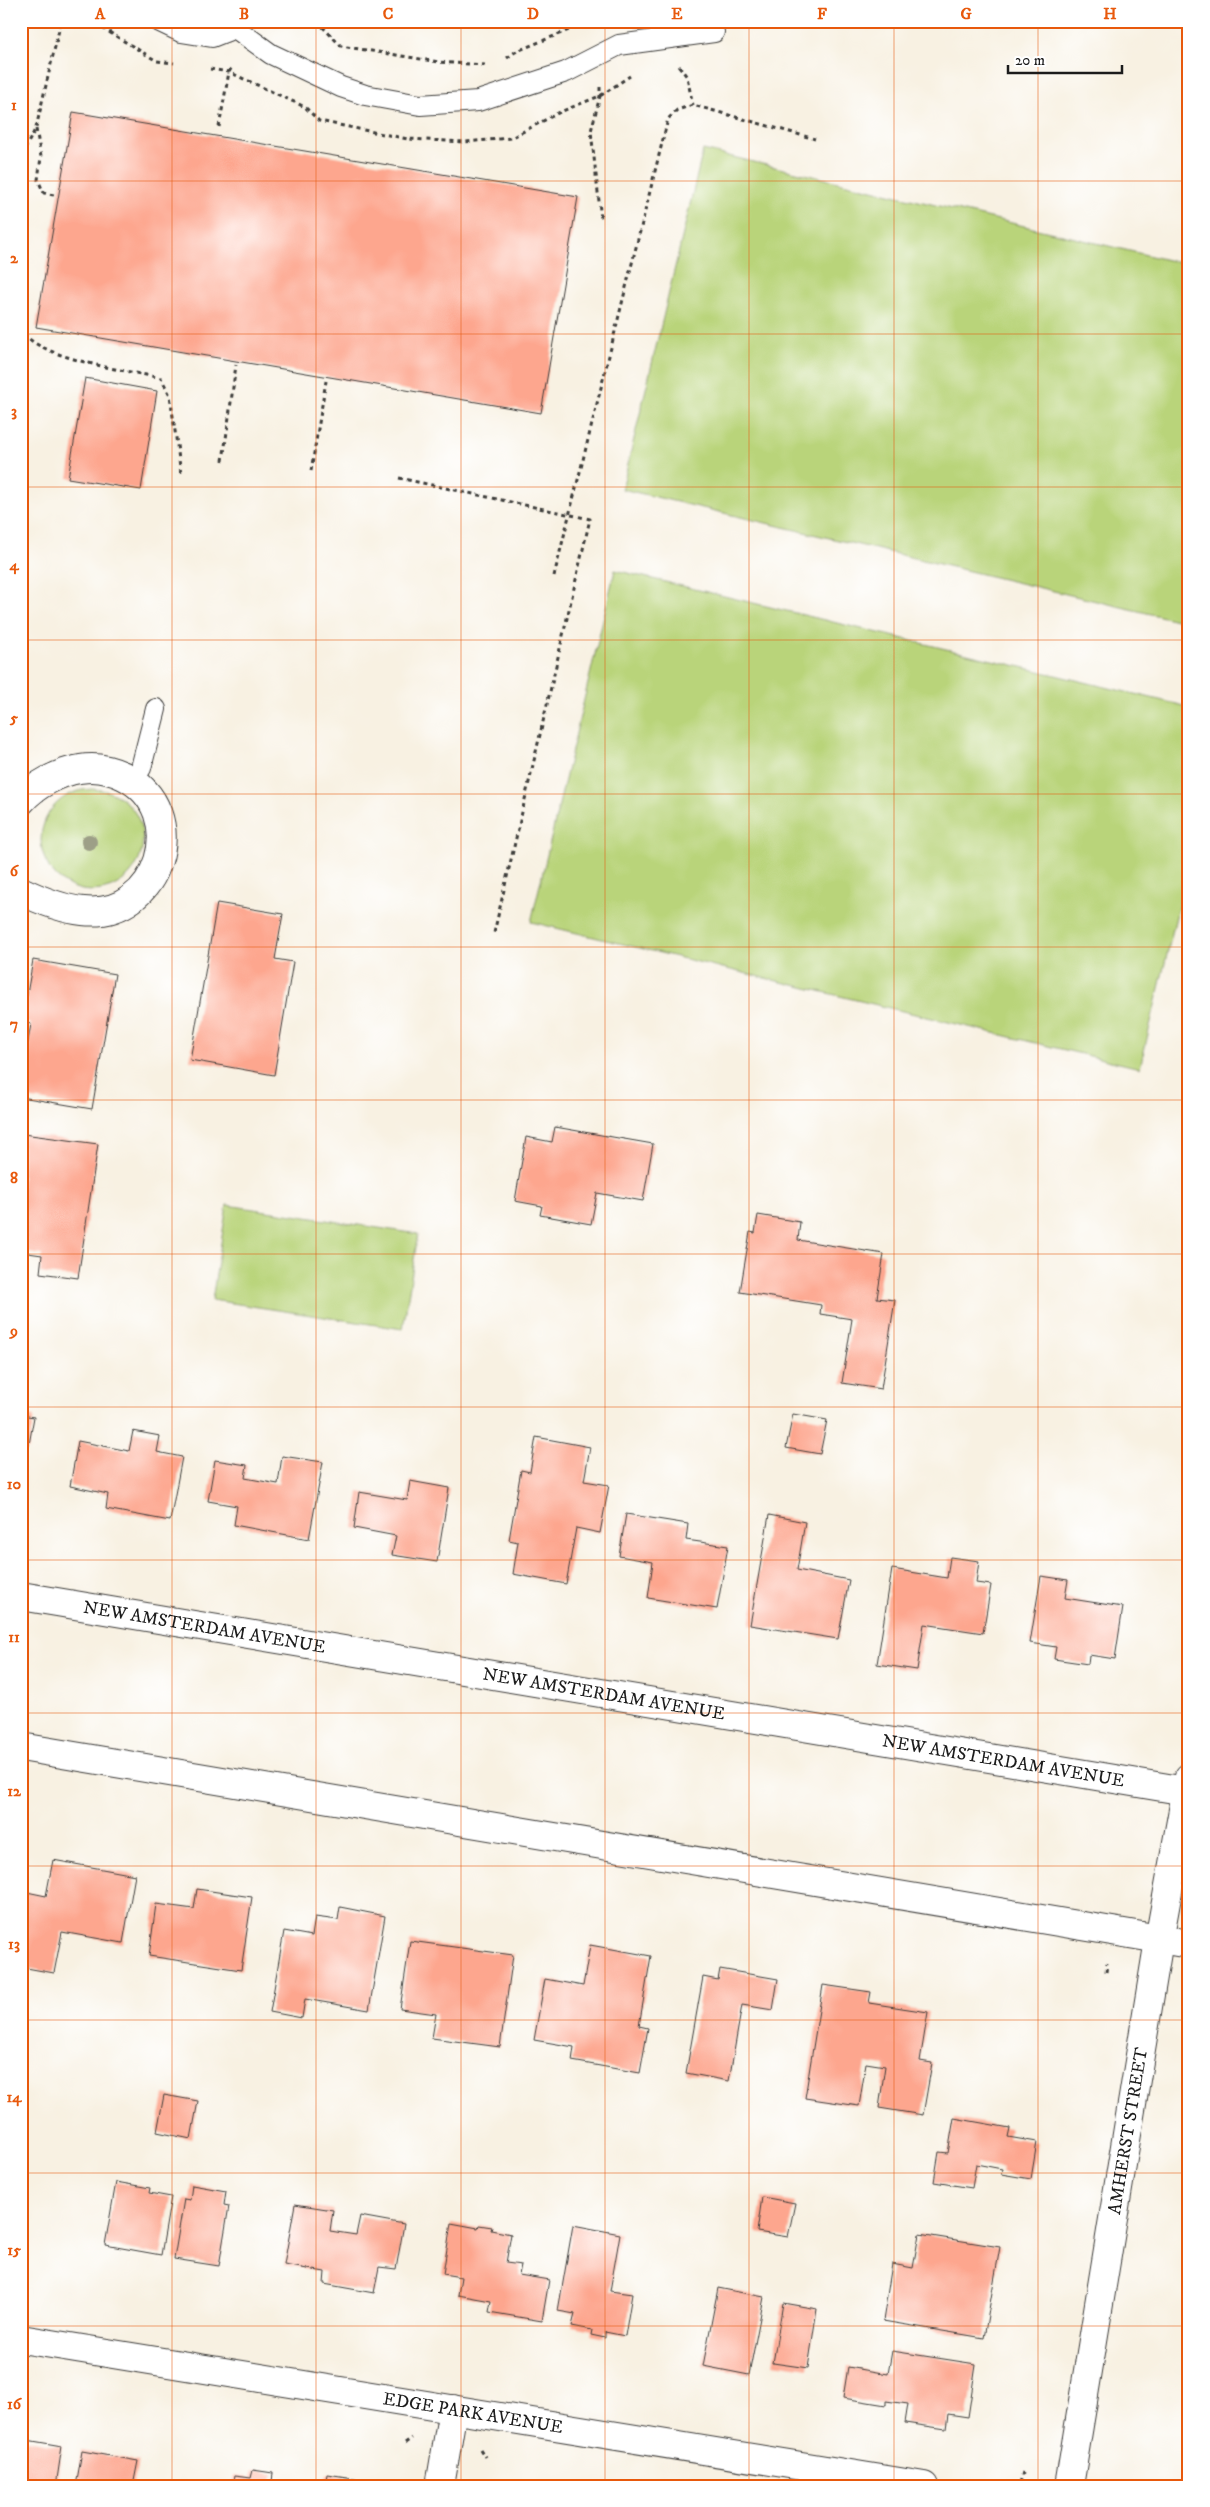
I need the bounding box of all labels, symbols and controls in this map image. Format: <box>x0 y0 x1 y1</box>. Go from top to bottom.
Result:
text: A <box>94 4 106 24</box>
text: B <box>239 4 249 24</box>
text: C <box>383 4 393 24</box>
text: D <box>527 4 539 24</box>
text: E <box>671 4 683 24</box>
text: F <box>817 4 827 24</box>
text: G <box>960 4 972 24</box>
text: H <box>1103 4 1117 24</box>
scale bar <box>1008 42 1121 74</box>
text: 20 m <box>1015 51 1045 70</box>
text: 1 <box>11 95 17 115</box>
text: 2 <box>10 248 19 268</box>
text: 3 <box>11 401 17 421</box>
text: 4 <box>8 555 19 575</box>
text: 5 <box>9 708 18 728</box>
text: 6 <box>10 861 20 881</box>
text: 7 <box>10 1014 18 1034</box>
text: 8 <box>10 1168 18 1188</box>
text: 9 <box>9 1321 18 1341</box>
text: 10 <box>7 1474 22 1494</box>
street label: NEW AMSTERDAM AVENUE <box>82 1597 327 1659</box>
text: 11 <box>8 1627 20 1647</box>
street label: NEW AMSTERDAM AVENUE <box>481 1663 727 1726</box>
street label: NEW AMSTERDAM AVENUE <box>880 1730 1126 1793</box>
text: 12 <box>7 1781 22 1801</box>
text: 13 <box>8 1934 20 1954</box>
street label: AMHERST STREET <box>1104 2045 1153 2216</box>
text: 14 <box>6 2087 22 2107</box>
text: 15 <box>7 2240 21 2260</box>
street label: EDGE PARK AVENUE <box>381 2388 565 2439</box>
text: 16 <box>7 2394 23 2414</box>

